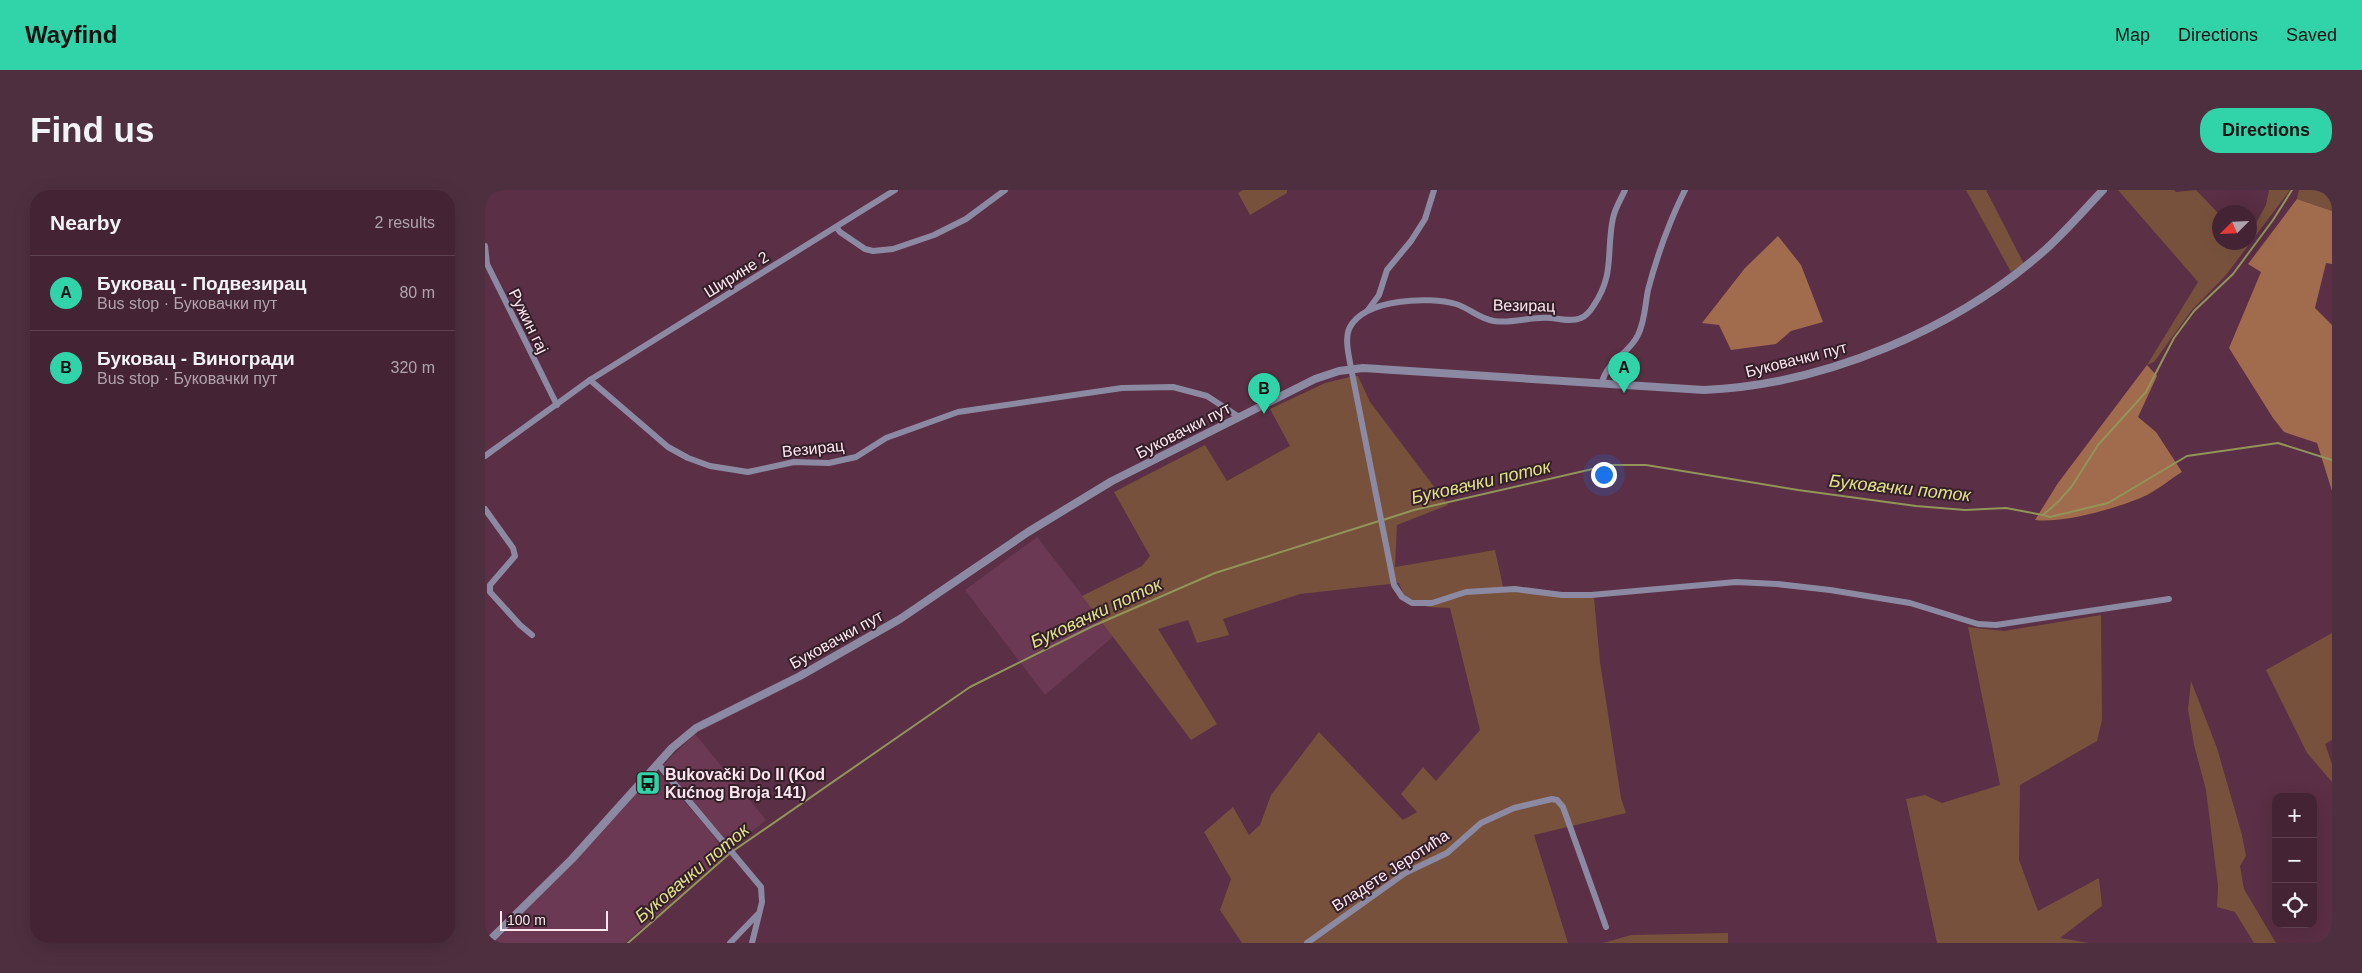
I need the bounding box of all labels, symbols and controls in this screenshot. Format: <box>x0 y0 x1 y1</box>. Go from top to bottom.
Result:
text: Wayfind <box>25 21 117 48</box>
text: Map <box>2115 25 2150 45</box>
text: Directions <box>2178 25 2258 45</box>
text: Saved <box>2286 25 2337 45</box>
button: Directions <box>2200 108 2332 153</box>
text: Find us <box>30 110 154 149</box>
north arrow <box>2212 205 2257 250</box>
text: Nearby <box>50 211 121 234</box>
text: 2 results <box>375 214 435 231</box>
street label: Ширине 2 <box>701 248 772 301</box>
text: Буковац - Подвезирац <box>97 273 306 294</box>
text: A <box>60 284 72 301</box>
text: 80 m <box>399 284 435 301</box>
street label: Ружин гај <box>506 286 551 356</box>
text: Bus stop · Буковачки пут <box>97 295 277 312</box>
street label: Везирац <box>1493 296 1555 315</box>
street label: Буковачки пут <box>1744 339 1849 380</box>
text: Буковац - Виногради <box>97 348 295 369</box>
pin: A <box>1608 352 1640 393</box>
text: B <box>60 359 72 376</box>
text: 320 m <box>391 359 435 376</box>
text: Bus stop · Буковачки пут <box>97 370 277 387</box>
pin: B <box>1248 373 1280 414</box>
street label: Буковачки пут <box>1133 399 1234 462</box>
street label: Везирац <box>781 437 845 460</box>
water label: Буковачки поток <box>1409 456 1554 508</box>
your location <box>1591 462 1617 488</box>
water label: Буковачки поток <box>1828 471 1973 506</box>
water label: Буковачки поток <box>1027 573 1166 652</box>
street label: Буковачки пут <box>787 607 886 672</box>
place label: Bukovački Do II (Kod Kućnog Broja 141) <box>665 766 825 801</box>
bus stop icon: Bukovački Do II (Kod Kućnog Broja 141) <box>635 770 661 796</box>
map controls <box>2272 793 2317 928</box>
button: + <box>2272 793 2317 838</box>
water label: Буковачки поток <box>631 819 754 927</box>
street label: Владете Јеротића <box>1329 826 1452 914</box>
button: − <box>2272 838 2317 883</box>
button: locate <box>2272 883 2317 928</box>
scale bar <box>500 908 607 931</box>
text: 100 m <box>507 912 546 928</box>

